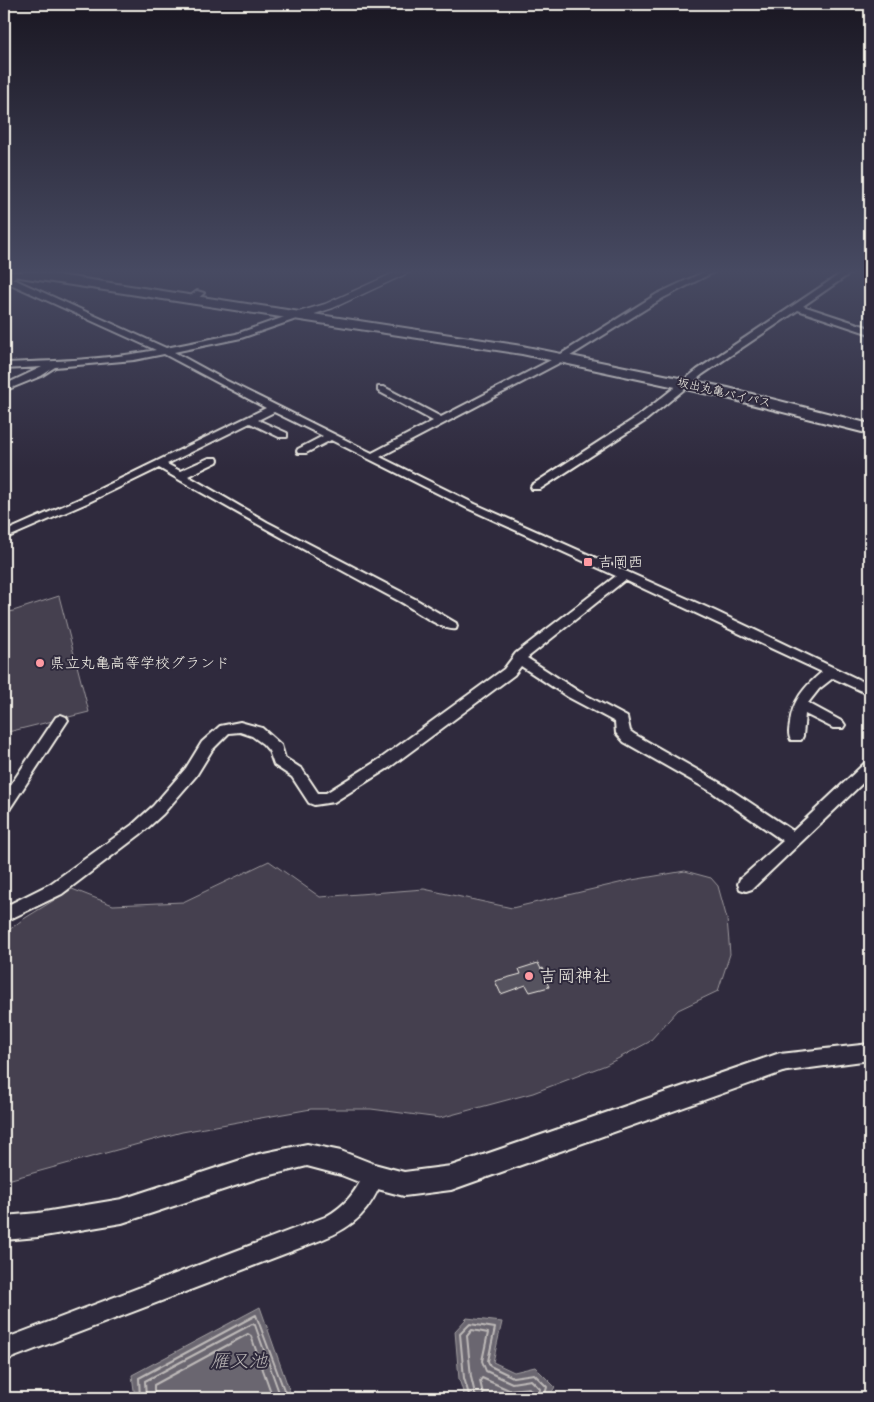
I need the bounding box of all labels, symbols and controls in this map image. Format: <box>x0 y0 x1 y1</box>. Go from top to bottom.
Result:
street label: 坂出丸亀バイパス <box>676 375 772 411</box>
place label: 吉岡西 <box>598 553 643 572</box>
marker: 吉岡西 <box>582 556 594 568</box>
place label: 県立丸亀高等学校グランド <box>50 654 230 673</box>
marker: 県立丸亀高等学校グランド <box>34 657 46 669</box>
place label: 吉岡神社 <box>539 965 611 988</box>
marker: 吉岡神社 <box>523 970 535 982</box>
water label: 雁又池 <box>210 1349 268 1373</box>

